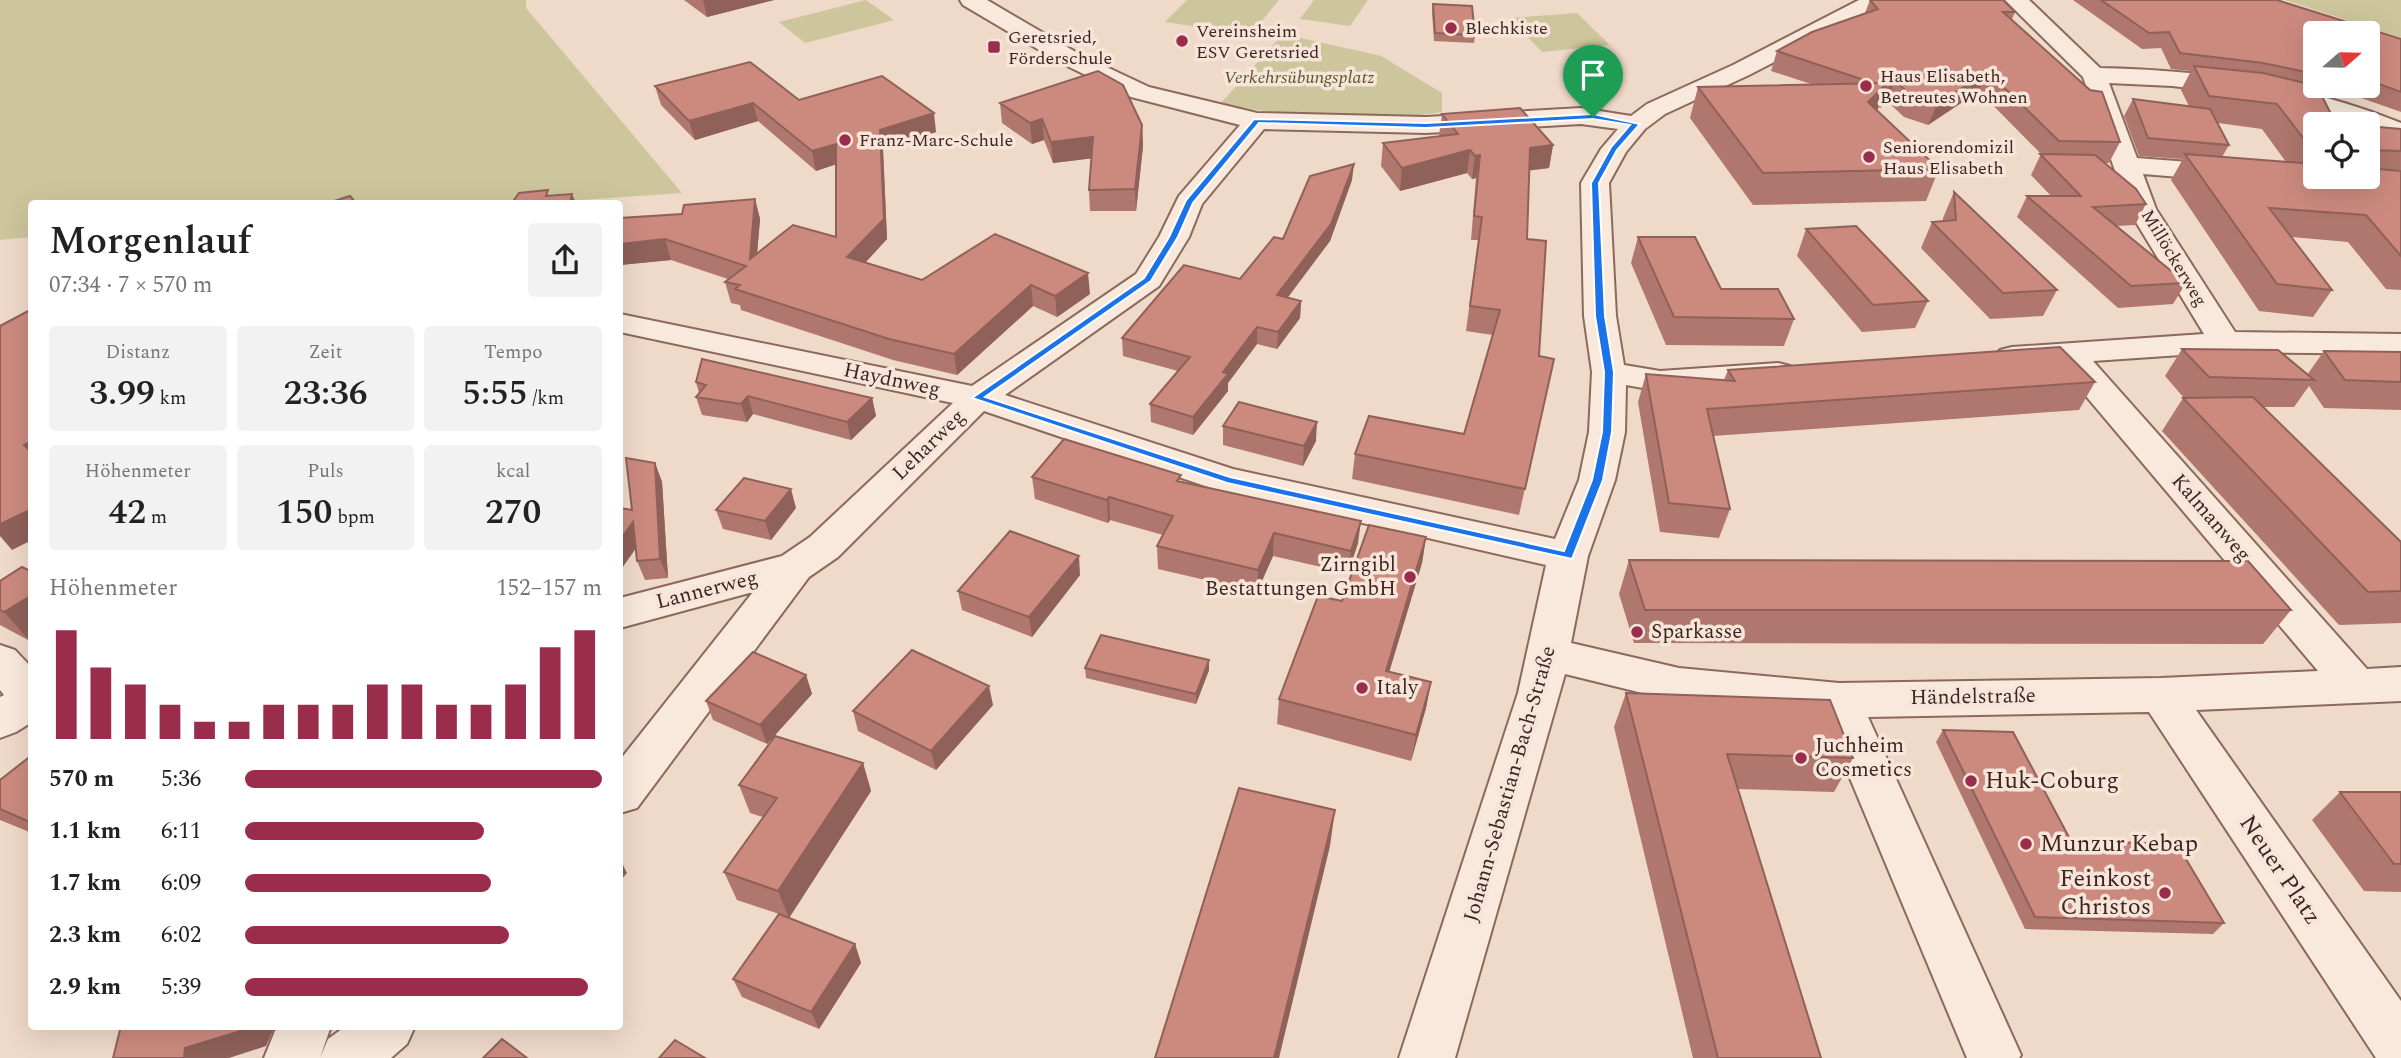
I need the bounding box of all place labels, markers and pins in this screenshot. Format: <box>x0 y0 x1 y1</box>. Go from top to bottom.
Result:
place label: Blechkiste <box>1465 15 1548 42</box>
place label: Vereinsheim ESV Geretsried <box>1196 18 1319 66</box>
marker: Blechkiste <box>1443 20 1459 36</box>
place label: Geretsried, Förderschule <box>1008 24 1112 72</box>
marker: Vereinsheim ESV Geretsried <box>1174 33 1190 49</box>
marker: Geretsried, Förderschule <box>986 39 1002 55</box>
pin <box>1563 45 1623 117</box>
place label: Haus Elisabeth, Betreutes Wohnen <box>1880 63 2028 111</box>
marker: Haus Elisabeth, Betreutes Wohnen <box>1858 78 1874 94</box>
place label: Franz-Marc-Schule <box>859 127 1013 154</box>
marker: Franz-Marc-Schule <box>837 132 853 148</box>
place label: Seniorendomizil Haus Elisabeth <box>1883 134 2014 182</box>
marker: Seniorendomizil Haus Elisabeth <box>1861 149 1877 165</box>
place label: Zirngibl Bestattungen GmbH <box>1205 549 1396 605</box>
marker: Zirngibl Bestattungen GmbH <box>1402 569 1418 585</box>
place label: Sparkasse <box>1651 616 1743 648</box>
marker: Sparkasse <box>1629 624 1645 640</box>
place label: Italy <box>1376 672 1419 704</box>
marker: Italy <box>1354 680 1370 696</box>
place label: Juchheim Cosmetics <box>1815 730 1912 786</box>
marker: Juchheim Cosmetics <box>1793 750 1809 766</box>
place label: Huk-Coburg <box>1985 763 2119 799</box>
marker: Huk-Coburg <box>1963 773 1979 789</box>
place label: Munzur Kebap <box>2040 826 2198 862</box>
marker: Munzur Kebap <box>2018 836 2034 852</box>
place label: Feinkost Christos <box>2059 861 2151 925</box>
marker: Feinkost Christos <box>2157 885 2173 901</box>

